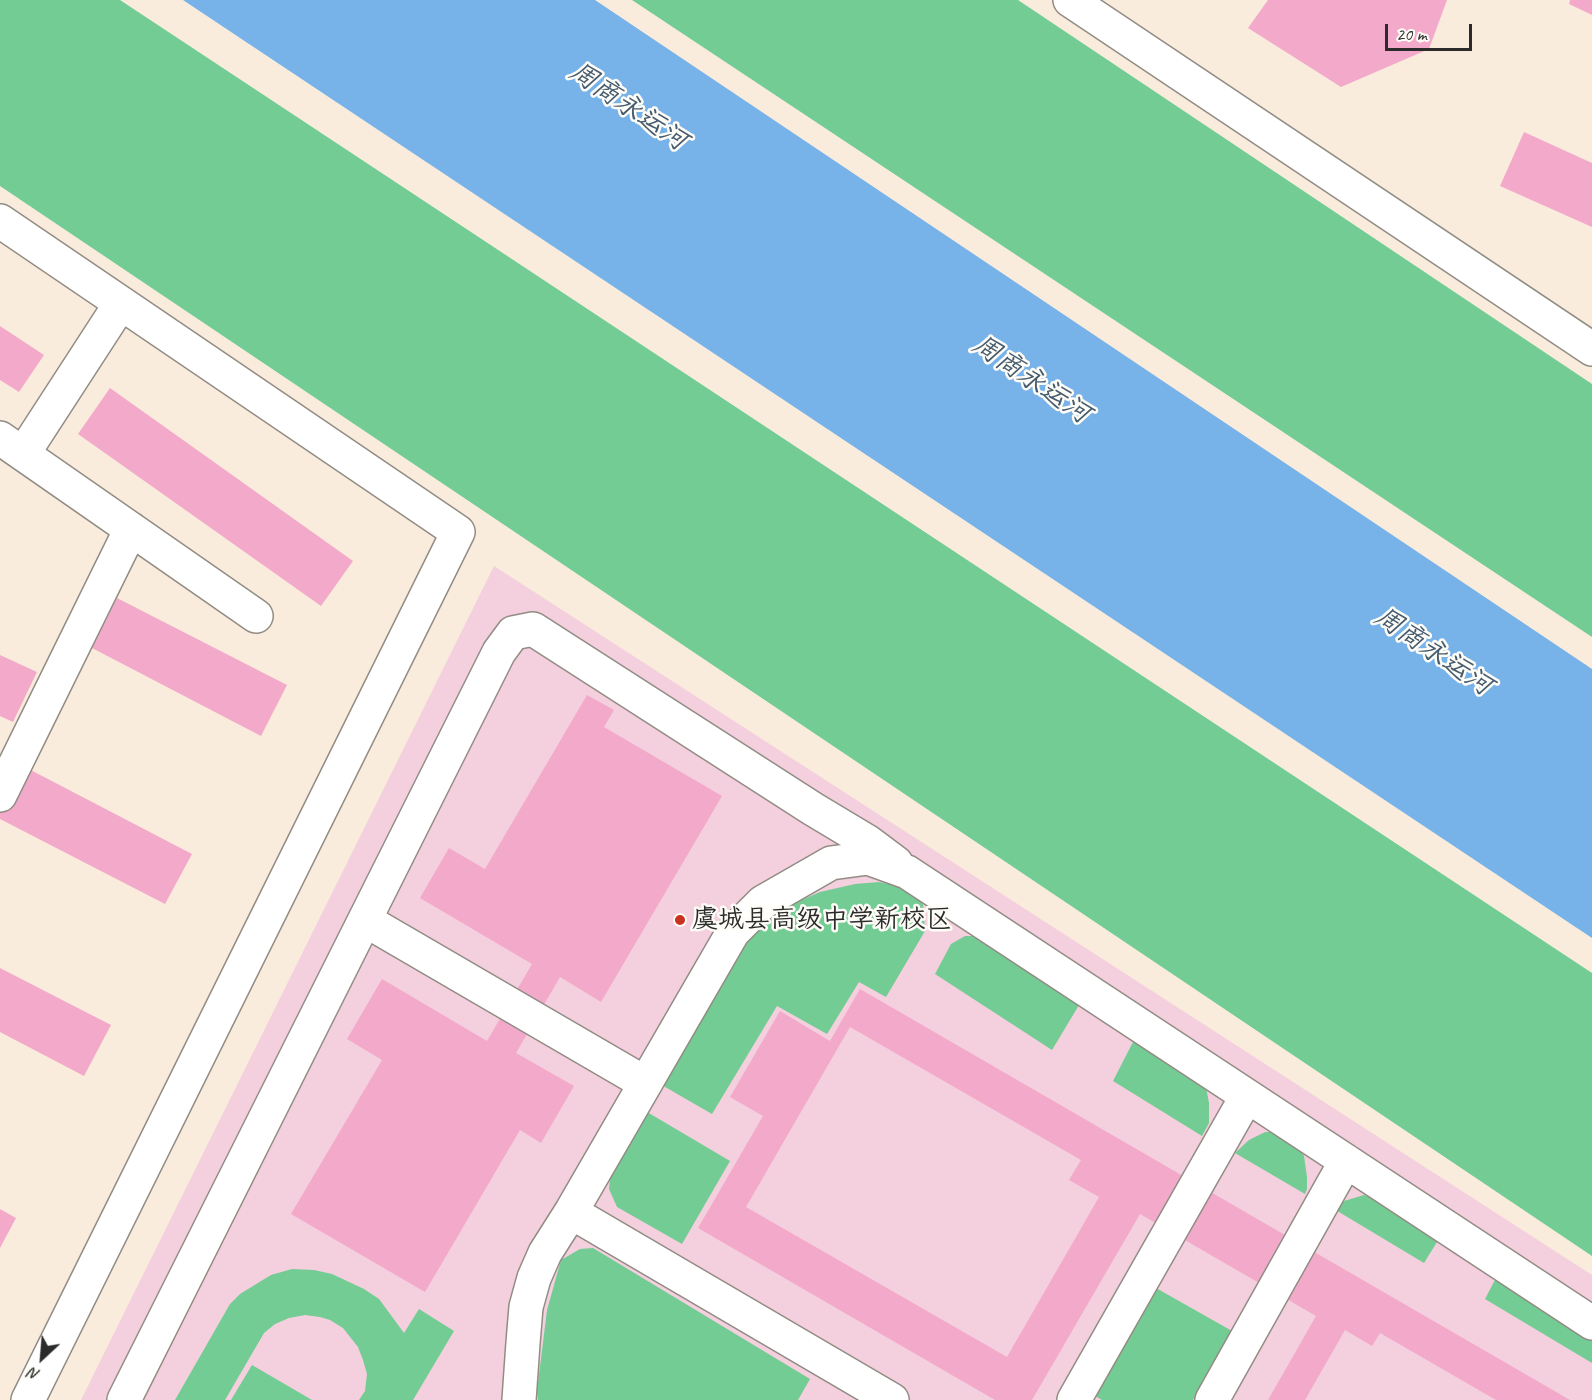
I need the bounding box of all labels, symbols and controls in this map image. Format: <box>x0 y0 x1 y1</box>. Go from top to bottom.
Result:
scale bar <box>1388 12 1475 50</box>
text: 20 m <box>1396 23 1427 45</box>
water label: 周商永运河 <box>563 56 693 158</box>
water label: 周商永运河 <box>966 329 1096 431</box>
water label: 周商永运河 <box>1368 601 1498 703</box>
place label: 虞城县高级中学新校区 <box>692 904 952 936</box>
marker: 虞城县高级中学新校区 <box>673 913 687 927</box>
north arrow <box>12 1328 72 1388</box>
text: N <box>25 1363 43 1385</box>

